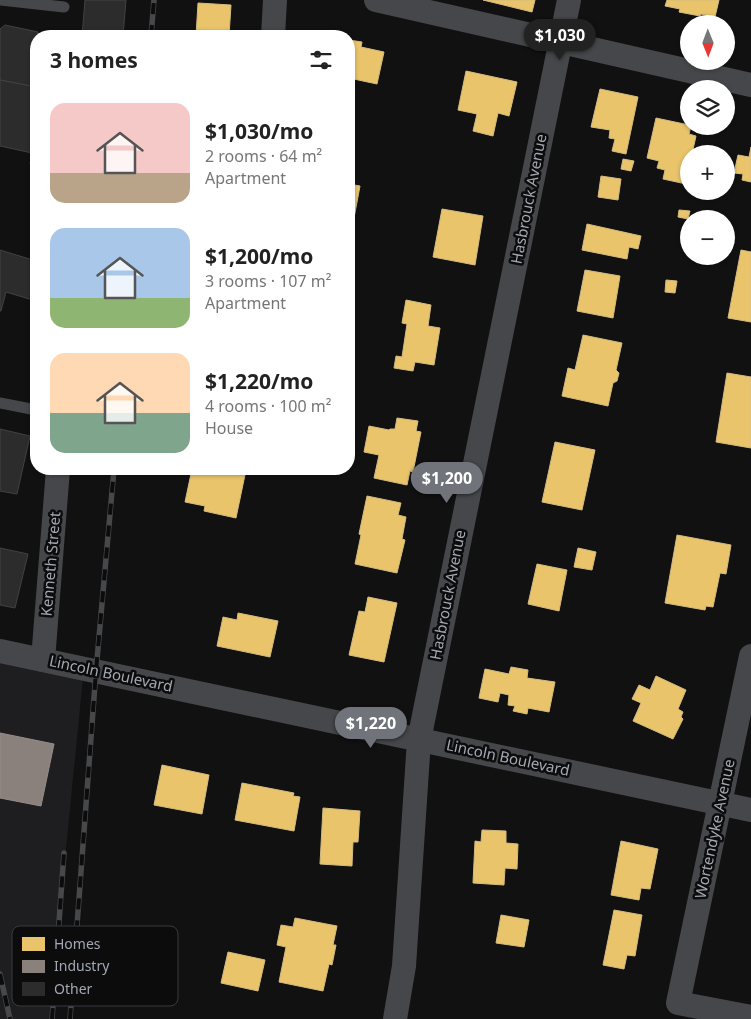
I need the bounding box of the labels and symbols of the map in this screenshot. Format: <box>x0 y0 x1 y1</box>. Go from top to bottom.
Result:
north arrow <box>680 15 735 70</box>
pin: $1,030 <box>519 18 601 61</box>
street label: Hasbrouck Avenue <box>506 132 550 265</box>
pin: $1,200 <box>406 462 488 504</box>
street label: Kenneth Street <box>35 510 65 617</box>
street label: Hasbrouck Avenue <box>425 528 469 661</box>
street label: Lincoln Boulevard <box>48 650 175 696</box>
pin: $1,220 <box>330 706 412 749</box>
street label: Lincoln Boulevard <box>445 734 572 780</box>
street label: Wortendyke Avenue <box>689 757 739 900</box>
legend <box>12 926 178 1006</box>
text: Homes <box>54 934 101 953</box>
text: Industry <box>54 956 110 975</box>
text: Other <box>54 979 93 998</box>

